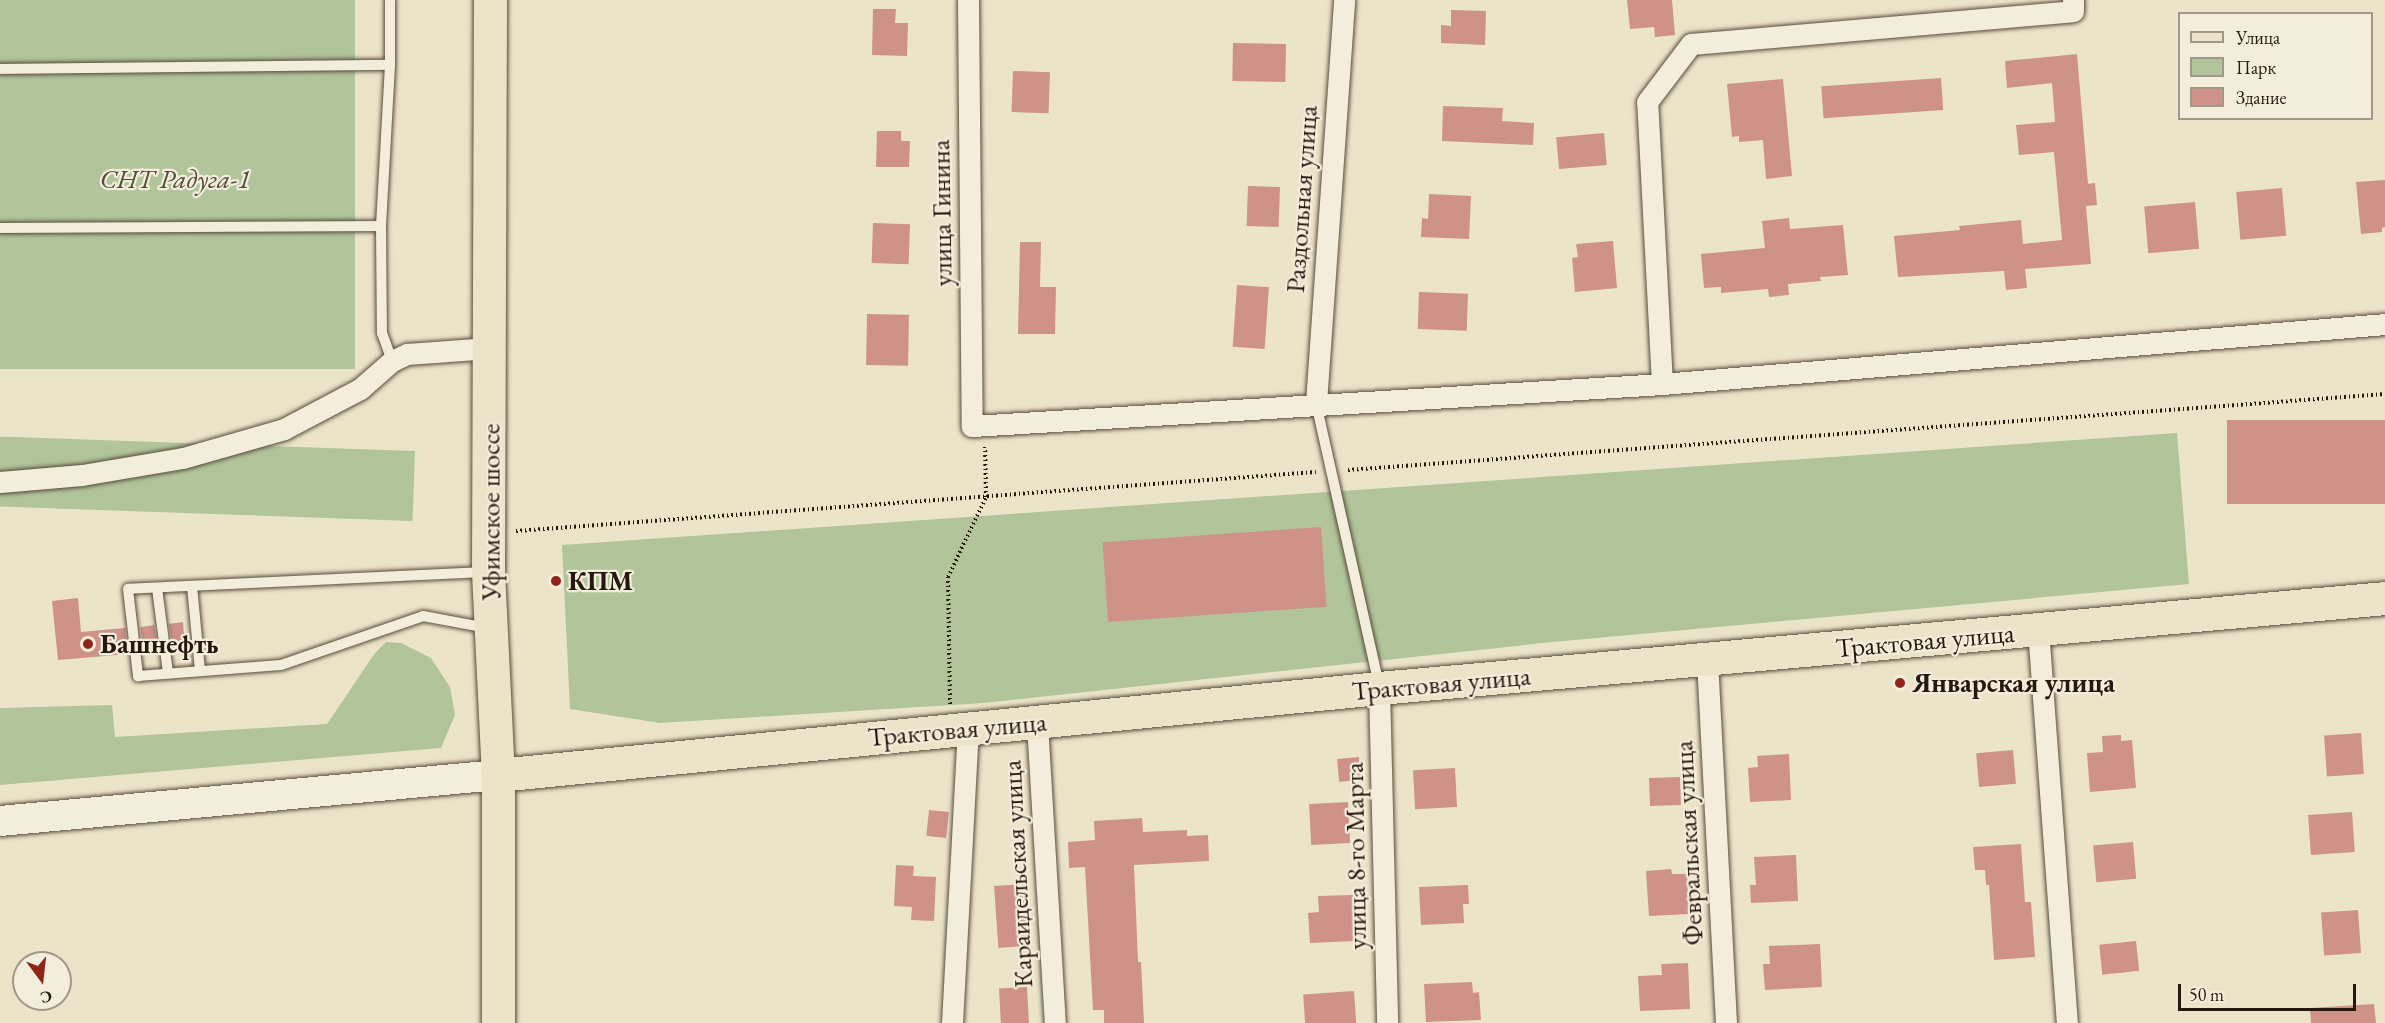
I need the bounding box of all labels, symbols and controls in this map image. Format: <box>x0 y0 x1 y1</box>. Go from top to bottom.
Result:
legend <box>2178 12 2373 120</box>
text: Улица <box>2236 26 2280 49</box>
text: Парк <box>2236 56 2276 79</box>
text: Здание <box>2236 86 2286 109</box>
street label: Раздольная улица <box>1278 104 1324 294</box>
street label: улица Гинина <box>924 139 958 287</box>
park label: СНТ Радуга-1 <box>100 163 250 195</box>
street label: Уфимское шоссе <box>474 423 506 601</box>
place label: КПМ <box>568 565 633 597</box>
marker: КПМ <box>549 574 563 588</box>
street label: Трактовая улица <box>1834 616 2016 664</box>
place label: Башнефть <box>100 628 219 660</box>
marker: Башнефть <box>81 637 95 651</box>
street label: Трактовая улица <box>1350 659 1532 707</box>
place label: Январская улица <box>1912 667 2115 699</box>
marker: Январская улица <box>1893 676 1907 690</box>
street label: Трактовая улица <box>866 705 1048 753</box>
street label: Февральская улица <box>1666 740 1710 946</box>
street label: Караидельская улица <box>995 759 1039 989</box>
street label: улица 8-го Марта <box>1337 762 1373 950</box>
north arrow <box>12 951 72 1011</box>
scale bar <box>2181 972 2360 1010</box>
text: 50 m <box>2189 983 2224 1006</box>
text: С <box>38 985 54 1009</box>

